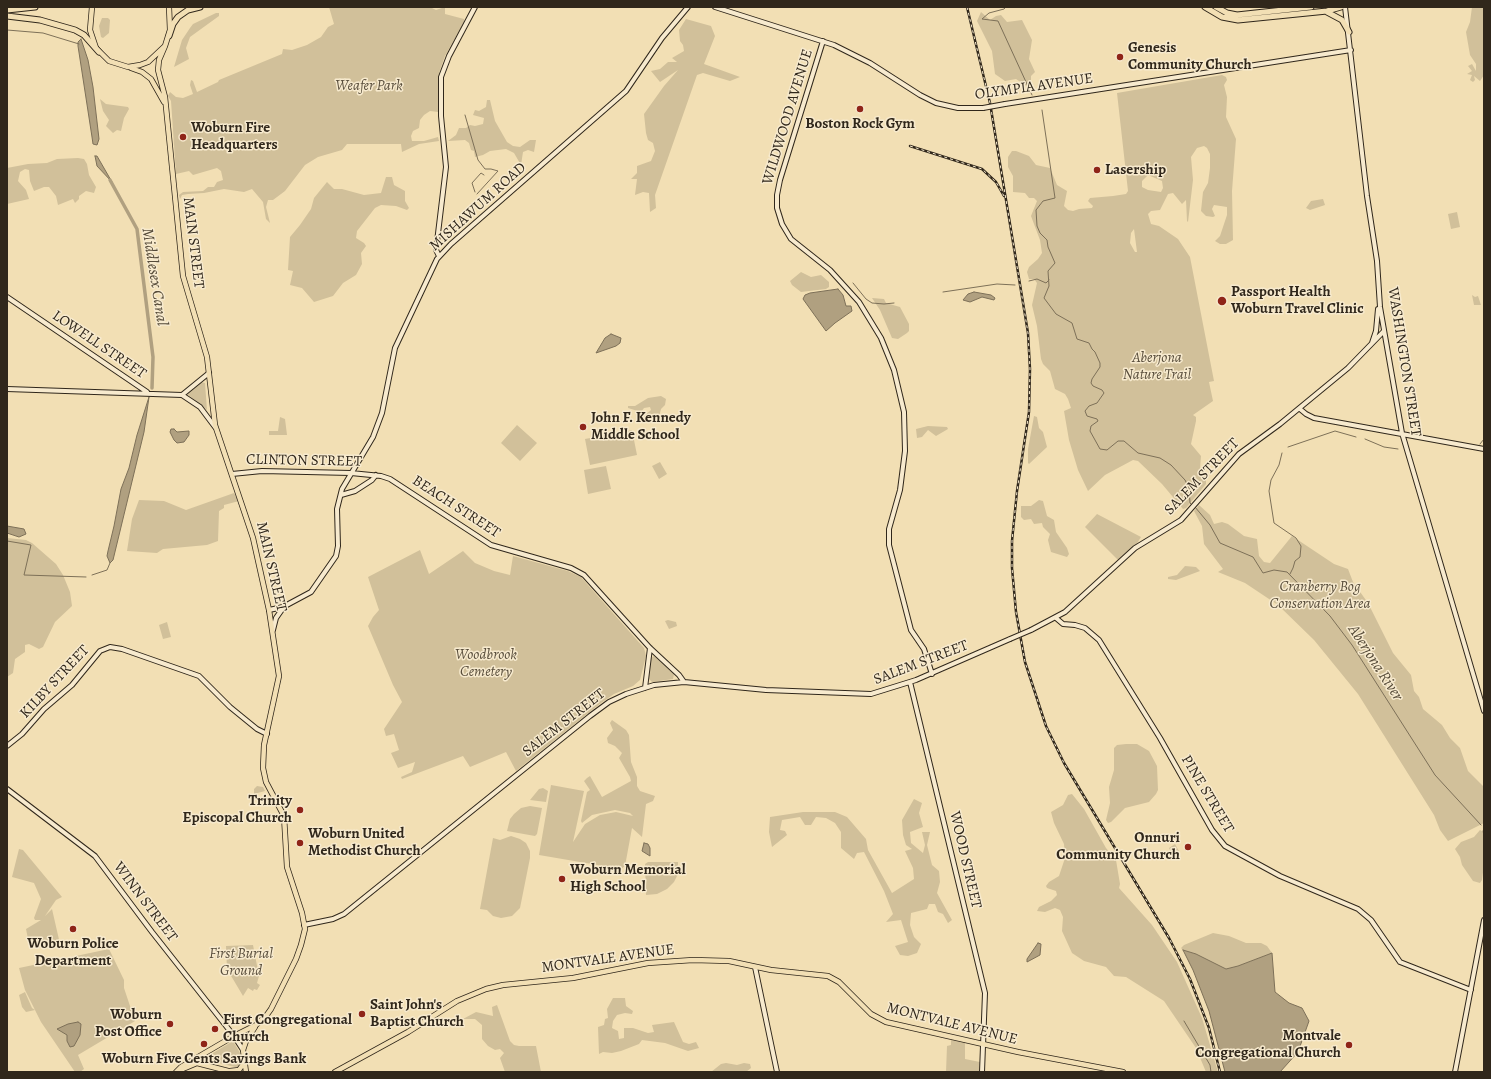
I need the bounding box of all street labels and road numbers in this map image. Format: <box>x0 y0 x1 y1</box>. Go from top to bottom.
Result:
street label: WILDWOOD AVENUE <box>759 47 817 187</box>
street label: OLYMPIA AVENUE <box>974 70 1094 104</box>
street label: MISHAWUM ROAD <box>426 159 530 255</box>
street label: MAIN STREET <box>178 196 208 290</box>
street label: WASHINGTON STREET <box>1383 286 1425 438</box>
street label: LOWELL STREET <box>49 307 149 383</box>
street label: SALEM STREET <box>1161 435 1243 519</box>
street label: CLINTON STREET <box>246 451 362 471</box>
street label: BEACH STREET <box>409 472 503 542</box>
street label: MAIN STREET <box>252 520 290 614</box>
street label: SALEM STREET <box>871 637 971 689</box>
street label: KILBY STREET <box>17 642 93 722</box>
street label: SALEM STREET <box>519 685 609 761</box>
street label: PINE STREET <box>1177 752 1237 836</box>
street label: WOOD STREET <box>945 810 985 910</box>
street label: WINN STREET <box>109 859 181 945</box>
street label: MONTVALE AVENUE <box>540 941 676 977</box>
street label: MONTVALE AVENUE <box>885 999 1019 1049</box>

